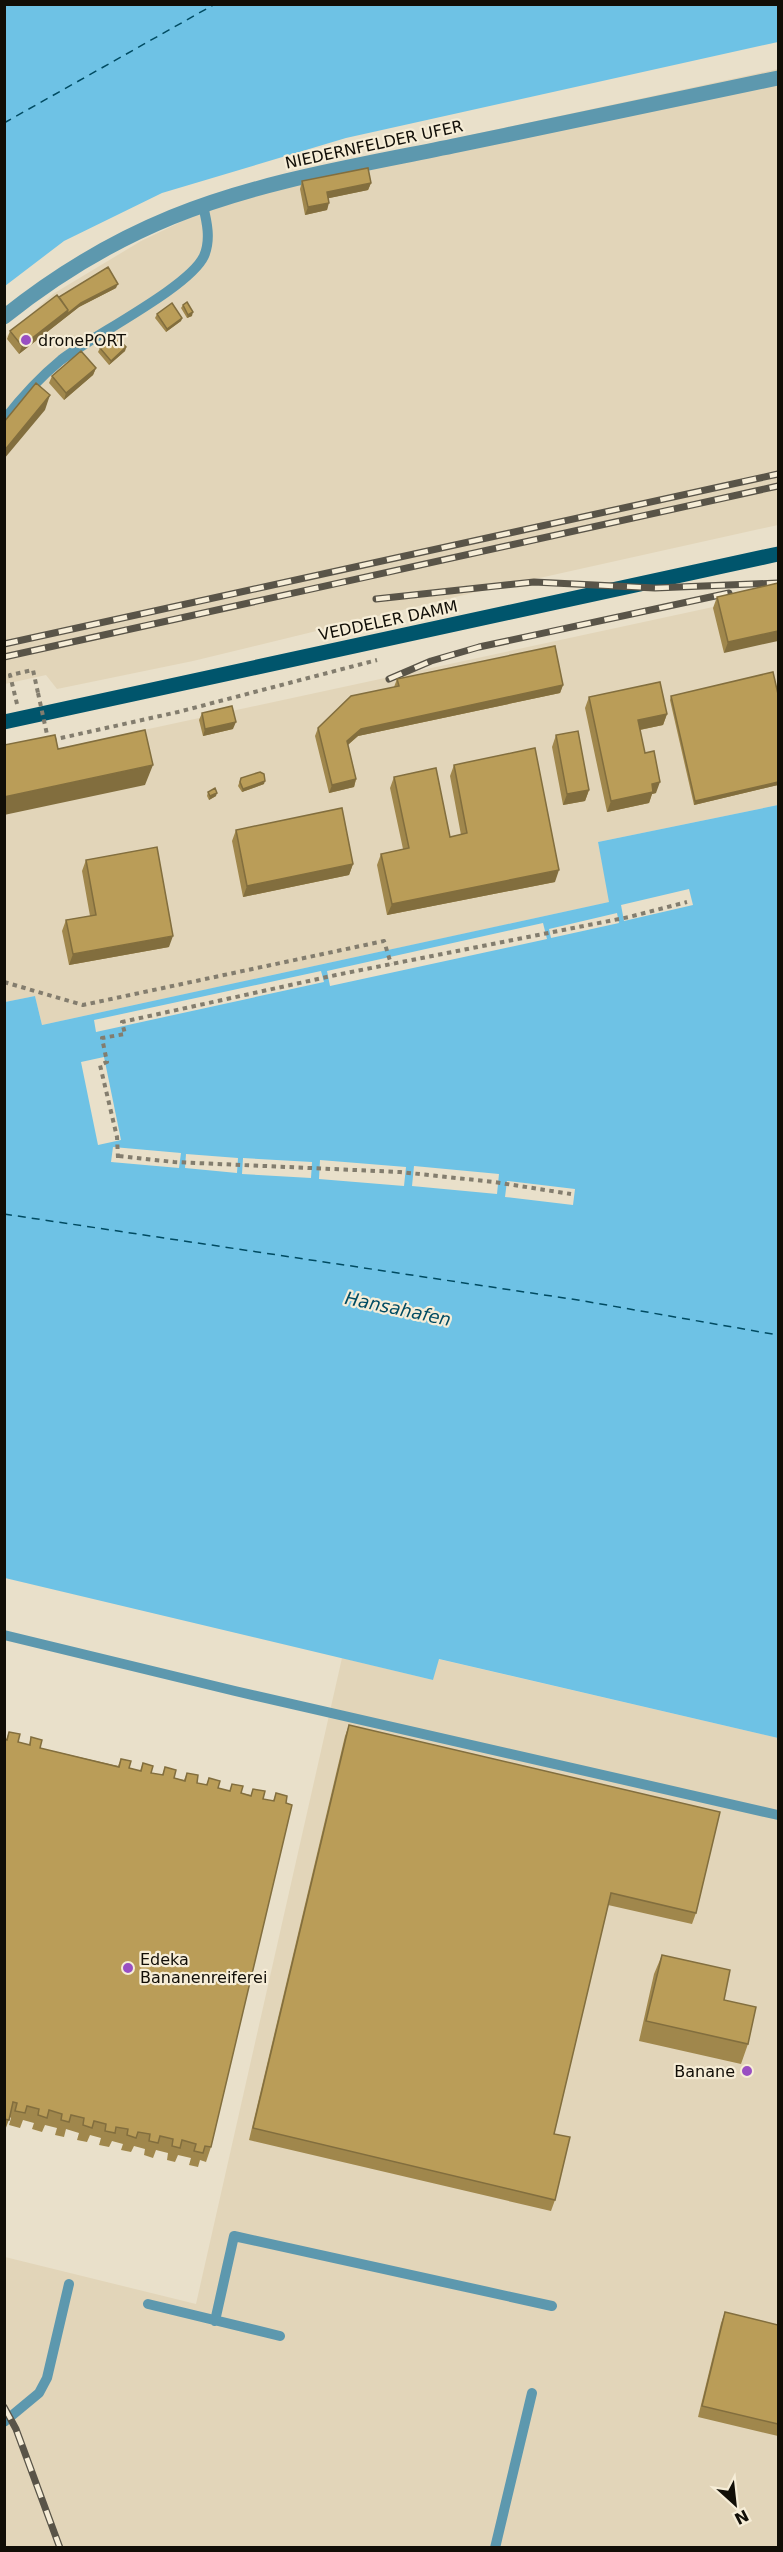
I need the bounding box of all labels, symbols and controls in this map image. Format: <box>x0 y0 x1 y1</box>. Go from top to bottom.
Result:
street label: NIEDERNFELDER UFER <box>283 116 465 173</box>
place label: dronePORT <box>38 331 126 350</box>
marker: dronePORT <box>19 333 33 347</box>
street label: VEDDELER DAMM <box>317 596 459 645</box>
water label: Hansahafen <box>343 1287 453 1330</box>
place label: Edeka Bananenreiferei <box>140 1950 267 1987</box>
marker: Edeka Bananenreiferei <box>121 1961 135 1975</box>
place label: Banane <box>674 2062 735 2081</box>
marker: Banane <box>740 2064 754 2078</box>
north arrow <box>705 2474 765 2534</box>
text: N <box>731 2505 752 2528</box>

